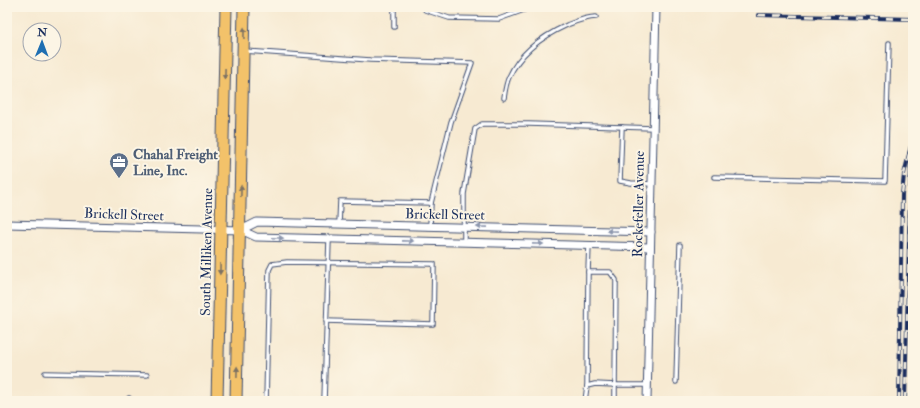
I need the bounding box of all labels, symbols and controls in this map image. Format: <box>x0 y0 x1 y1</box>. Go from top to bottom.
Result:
north arrow <box>22 22 62 62</box>
text: N <box>36 26 48 39</box>
one-way arrow <box>241 26 247 39</box>
one-way arrow <box>222 68 228 81</box>
place label: Chahal Freight Line, Inc. <box>133 146 218 179</box>
street label: Rockefeller Avenue <box>629 150 648 257</box>
office icon: Chahal Freight Line, Inc. <box>108 151 130 179</box>
one-way arrow <box>238 184 244 197</box>
street label: South Milliken Avenue <box>197 188 216 316</box>
street label: Brickell Street <box>84 205 165 224</box>
street label: Brickell Street <box>405 205 486 224</box>
one-way arrow <box>476 224 488 231</box>
one-way arrow <box>606 227 618 234</box>
one-way arrow <box>272 235 285 241</box>
one-way arrow <box>402 238 415 244</box>
one-way arrow <box>532 241 545 247</box>
one-way arrow <box>217 263 224 275</box>
one-way arrow <box>234 365 240 378</box>

